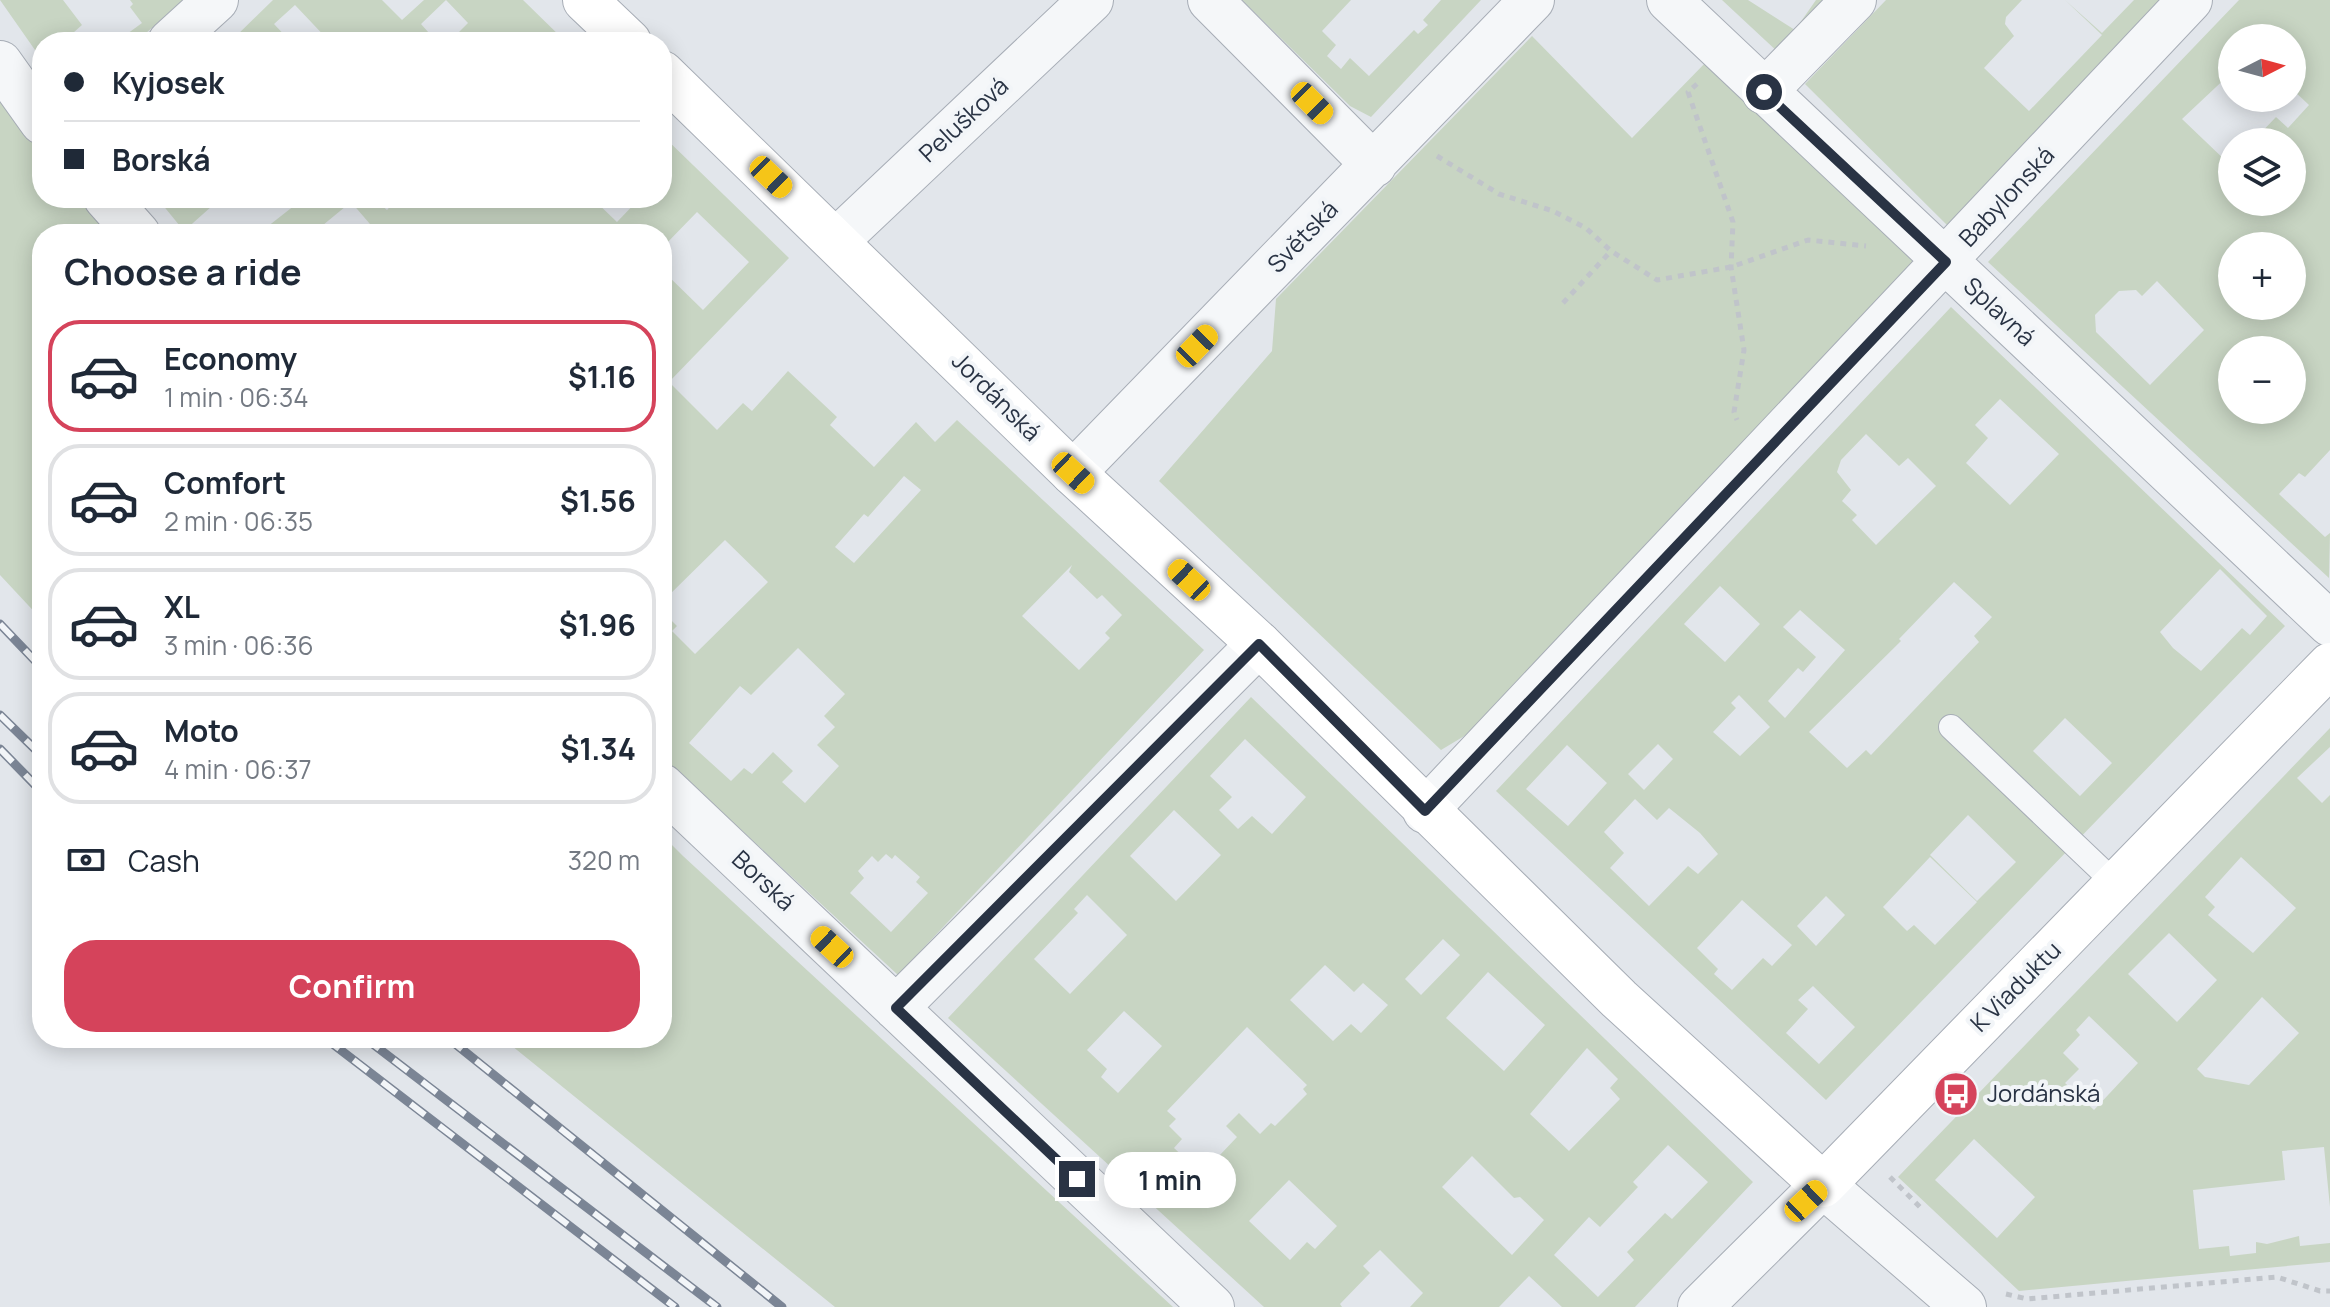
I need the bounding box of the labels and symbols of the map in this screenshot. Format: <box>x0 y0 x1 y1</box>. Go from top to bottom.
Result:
north arrow <box>2218 24 2306 112</box>
street label: Pelušková <box>911 69 1015 169</box>
route start <box>1746 74 1782 110</box>
car <box>1287 78 1337 128</box>
street label: Babylonská <box>1951 139 2061 253</box>
car <box>745 152 797 202</box>
street label: Světská <box>1259 193 1345 279</box>
street label: Splavná <box>1957 269 2043 353</box>
car <box>1172 320 1222 372</box>
street label: Jordánská <box>945 344 1049 448</box>
car <box>1047 448 1099 498</box>
car <box>1163 555 1215 605</box>
street label: Borská <box>725 842 803 918</box>
car <box>806 922 858 972</box>
street label: K Viaduktu <box>1962 933 2068 1039</box>
bus stop icon: Jordánská <box>1932 1070 1980 1118</box>
place label: Jordánská <box>1987 1076 2100 1109</box>
callout: 1 min <box>1105 1151 1237 1207</box>
route end <box>1059 1161 1095 1197</box>
car <box>1780 1176 1832 1226</box>

